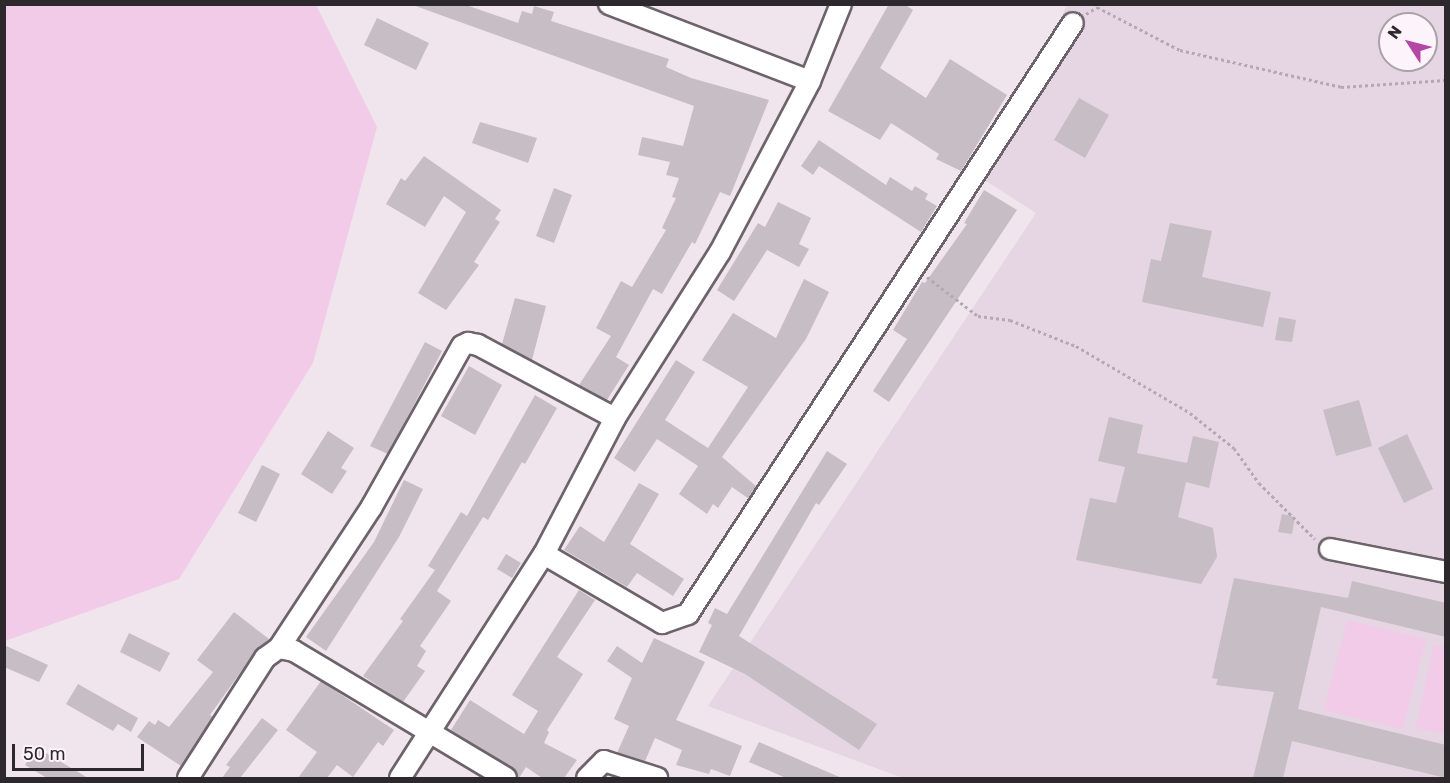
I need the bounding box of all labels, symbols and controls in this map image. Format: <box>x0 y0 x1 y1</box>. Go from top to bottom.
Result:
north arrow <box>1378 12 1438 72</box>
text: N <box>1384 22 1406 43</box>
scale bar <box>15 732 147 770</box>
text: 50 m <box>23 743 66 765</box>

